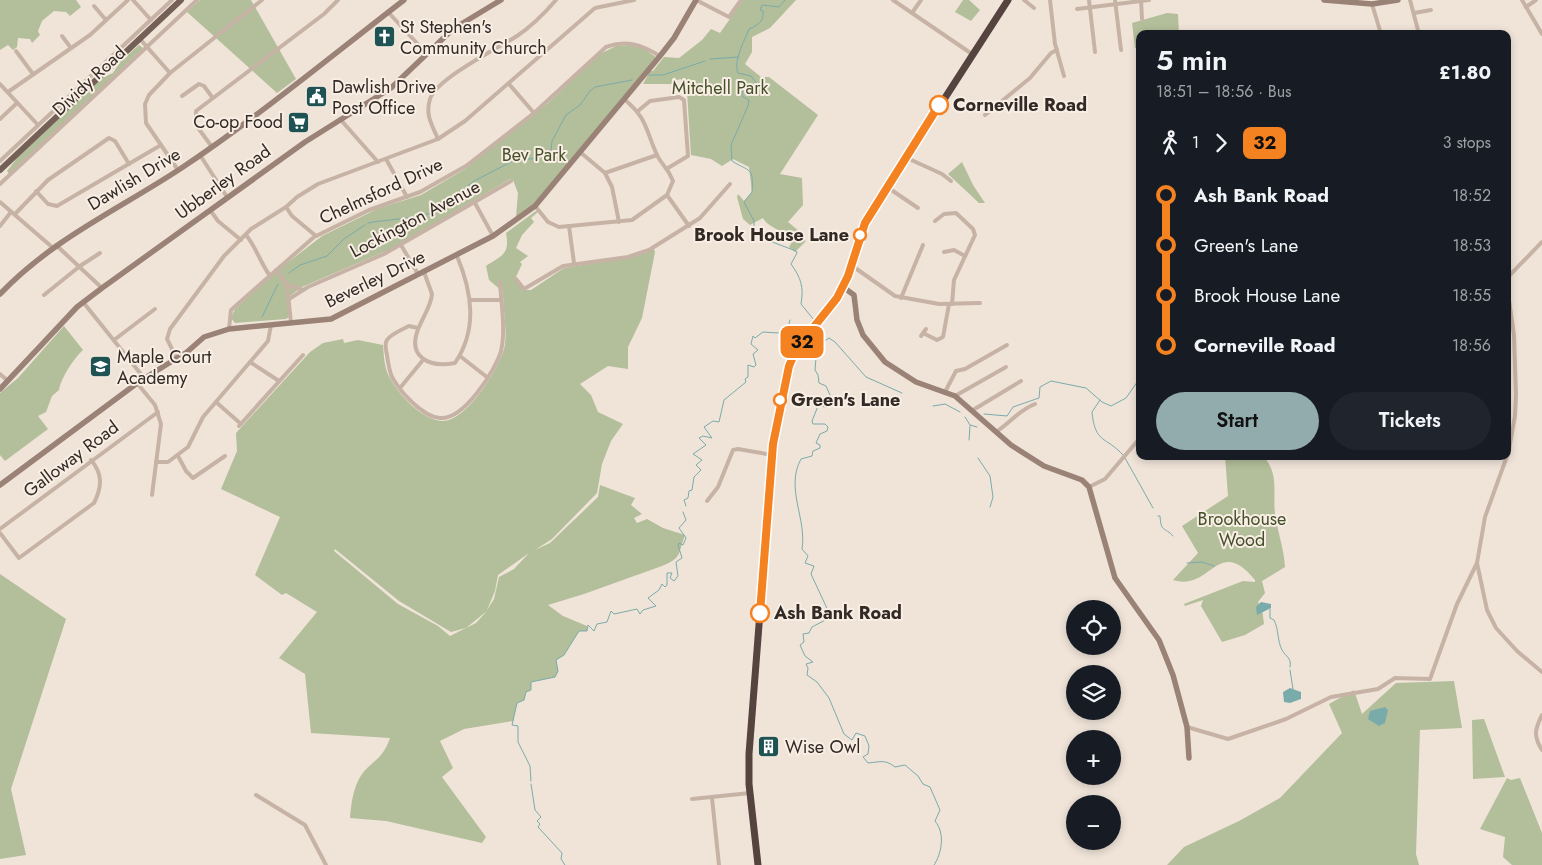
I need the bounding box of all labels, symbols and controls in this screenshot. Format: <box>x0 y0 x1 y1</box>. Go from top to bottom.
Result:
place label: St Stephen's Community Church <box>400 14 547 61</box>
church icon: St Stephen's Community Church <box>372 25 396 49</box>
street label: Dividy Road <box>47 40 131 122</box>
text: 5 min <box>1156 40 1228 81</box>
text: £1.80 <box>1439 59 1491 86</box>
place label: Dawlish Drive Post Office <box>332 74 436 121</box>
park label: Mitchell Park <box>672 75 768 101</box>
text: 18:51 – 18:56 · Bus <box>1156 80 1292 103</box>
public building icon: Dawlish Drive Post Office <box>304 85 328 109</box>
place label: Corneville Road <box>953 92 1087 118</box>
marker: Corneville Road <box>929 95 949 115</box>
place label: Co-op Food <box>193 109 283 135</box>
supermarket icon: Co-op Food <box>287 110 311 134</box>
icon: walk <box>1156 129 1184 157</box>
icon: forward <box>1207 129 1235 157</box>
text: 32 <box>1253 130 1276 156</box>
text: 1 <box>1192 131 1199 154</box>
text: 3 stops <box>1443 131 1491 154</box>
street label: Ubberley Road <box>170 138 276 226</box>
street label: Dawlish Drive <box>83 141 185 217</box>
park label: Bev Park <box>502 142 566 168</box>
street label: Chelmsford Drive <box>315 151 447 231</box>
street label: Lockington Avenue <box>345 174 485 264</box>
text: Ash Bank Road <box>1194 182 1329 209</box>
text: 18:52 <box>1452 184 1491 207</box>
place label: Brook House Lane <box>694 222 849 248</box>
marker: Brook House Lane <box>853 228 867 242</box>
text: Green's Lane <box>1194 232 1298 259</box>
text: 18:53 <box>1453 234 1491 257</box>
street label: Beverley Drive <box>320 244 430 314</box>
text: Brook House Lane <box>1194 282 1340 309</box>
text: 18:55 <box>1452 284 1491 307</box>
line badge: 32 <box>780 326 824 358</box>
text: 32 <box>791 329 814 355</box>
text: Corneville Road <box>1194 332 1335 359</box>
text: 18:56 <box>1452 334 1491 357</box>
place label: Maple Court Academy <box>117 344 212 391</box>
school or university icon: Maple Court Academy <box>89 355 113 379</box>
place label: Green's Lane <box>791 387 900 413</box>
button: Start <box>1156 392 1319 450</box>
button: Tickets <box>1329 392 1491 450</box>
marker: Green's Lane <box>773 393 787 407</box>
street label: Galloway Road <box>18 414 124 504</box>
park label: Brookhouse Wood <box>1198 506 1286 553</box>
place label: Ash Bank Road <box>773 600 902 626</box>
map controls <box>1066 600 1121 850</box>
button: locate <box>1066 600 1121 655</box>
marker: Ash Bank Road <box>750 603 770 623</box>
button: layers <box>1066 665 1121 720</box>
button: + <box>1066 730 1121 785</box>
place label: Wise Owl <box>785 734 860 760</box>
building icon: Wise Owl <box>757 735 781 759</box>
button: − <box>1066 795 1121 850</box>

